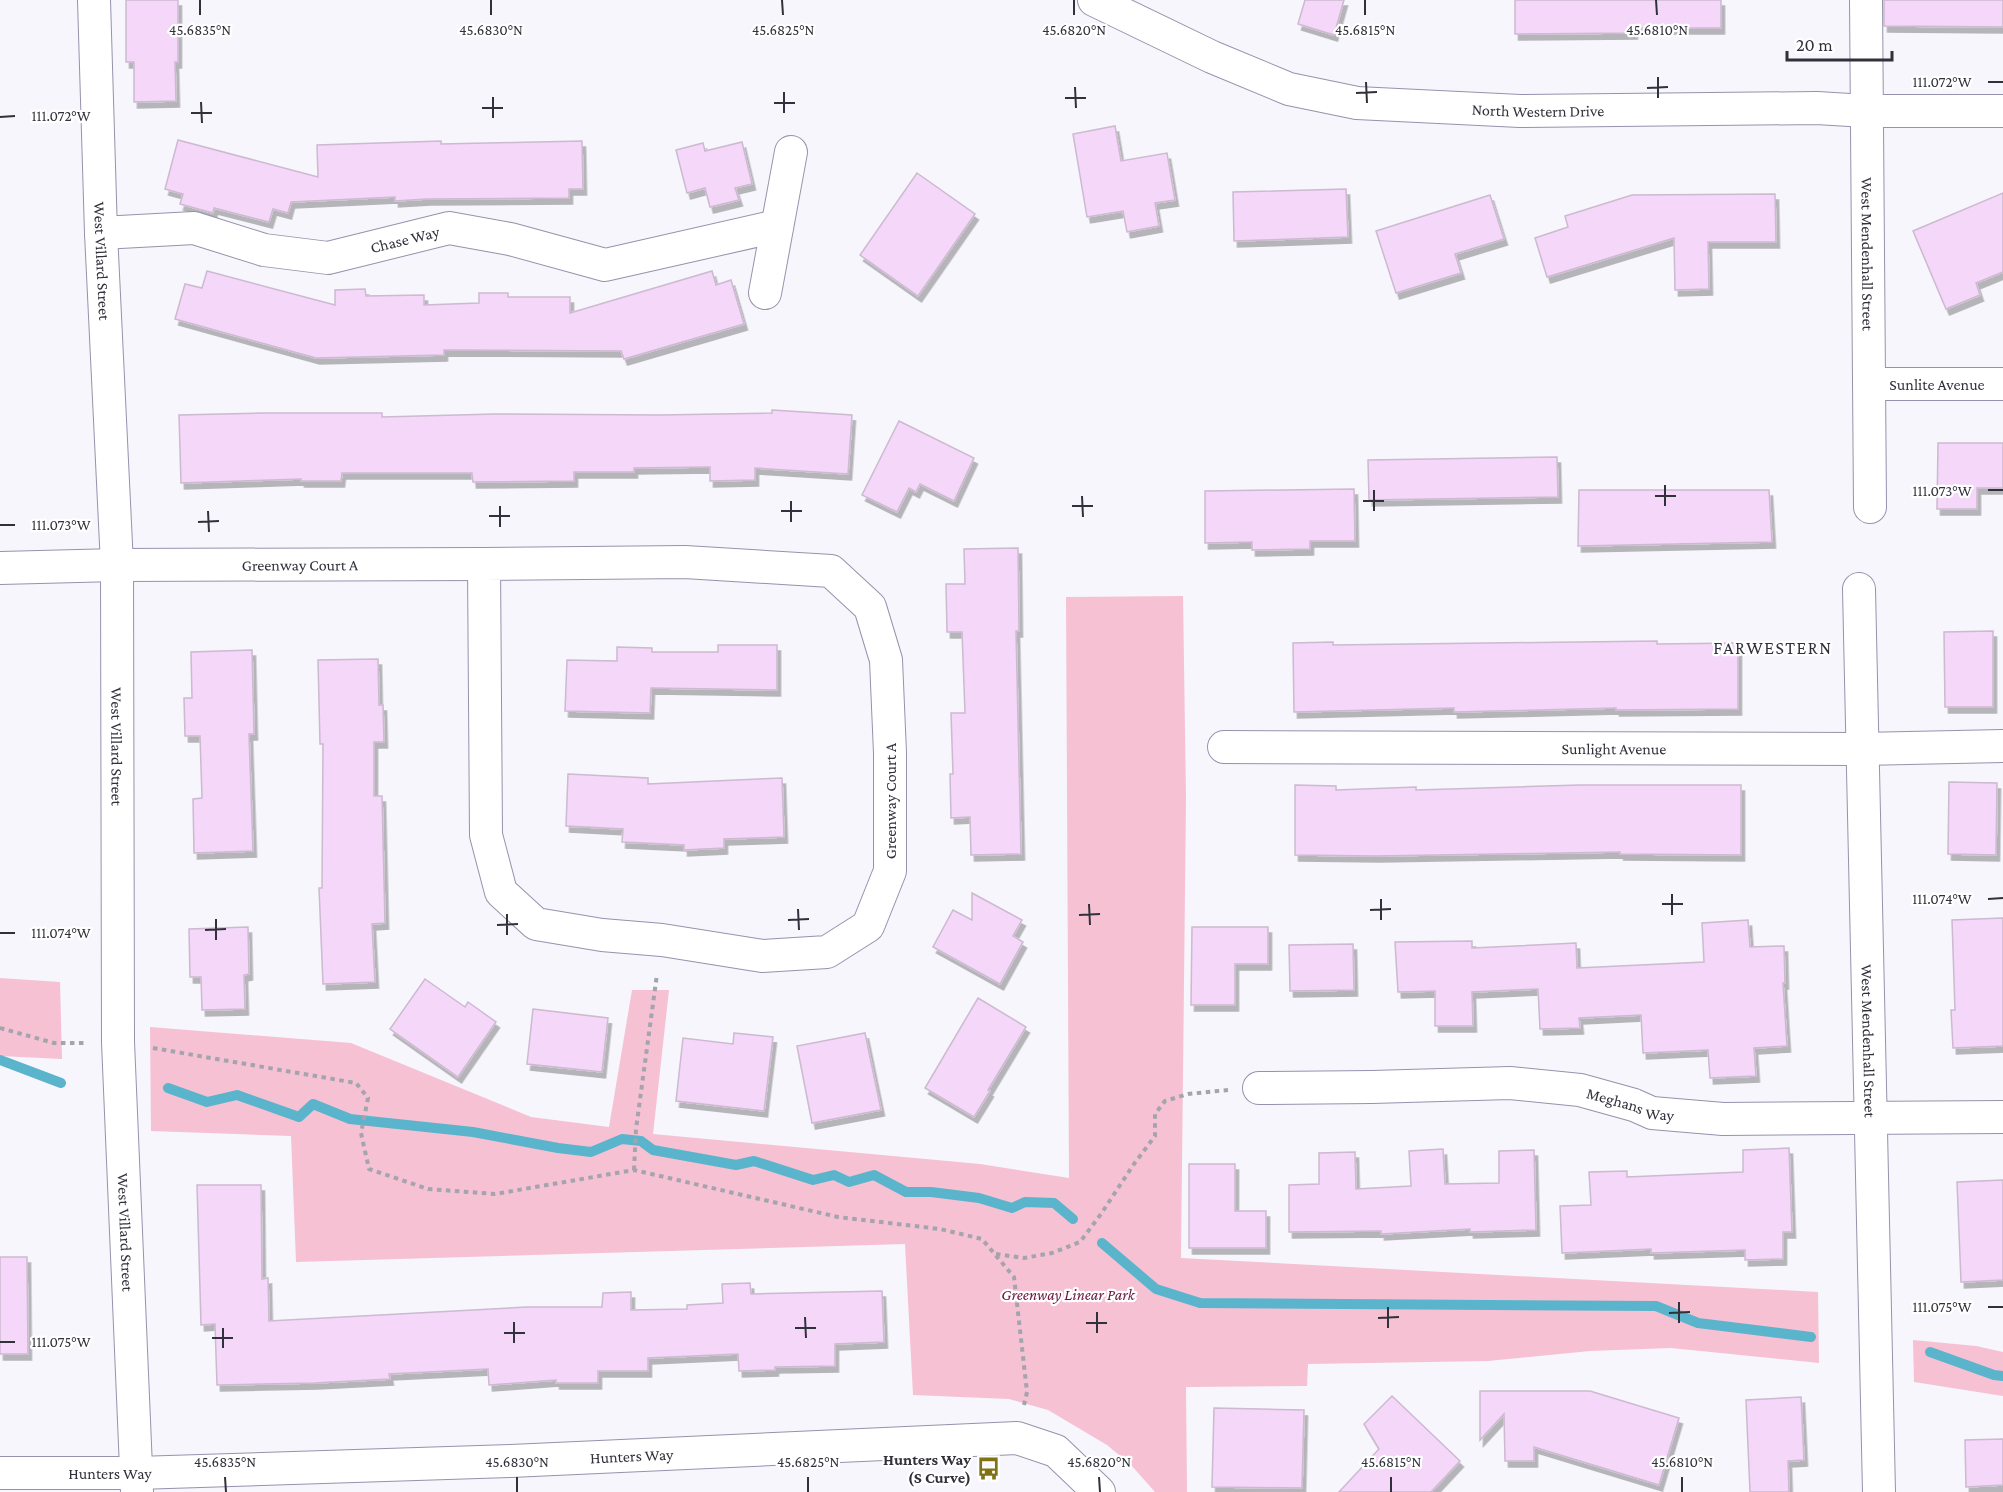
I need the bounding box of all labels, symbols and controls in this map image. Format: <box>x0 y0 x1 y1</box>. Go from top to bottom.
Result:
text: 45.6835°N <box>169 22 231 38</box>
text: 45.6830°N <box>459 22 523 38</box>
text: 45.6825°N <box>752 22 814 38</box>
text: 45.6820°N <box>1042 22 1106 38</box>
text: 45.6815°N <box>1335 22 1395 38</box>
text: 45.6810°N <box>1626 22 1688 38</box>
scale bar <box>1787 24 1892 62</box>
text: 20 m <box>1796 35 1833 55</box>
text: 111.072°W <box>1912 74 1972 90</box>
street label: North Western Drive <box>1471 101 1604 120</box>
text: 111.072°W <box>31 108 91 124</box>
street label: West Mendenhall Street <box>1858 177 1877 331</box>
street label: West Villard Street <box>91 201 113 321</box>
street label: Chase Way <box>369 223 442 256</box>
street label: Sunlite Avenue <box>1889 376 1985 393</box>
text: 111.073°W <box>1912 483 1972 499</box>
text: 111.073°W <box>31 517 91 533</box>
street label: Greenway Court A <box>242 556 359 575</box>
district label: FARWESTERN <box>1713 638 1833 658</box>
street label: West Villard Street <box>108 687 126 807</box>
street label: Sunlight Avenue <box>1562 740 1666 758</box>
street label: Greenway Court A <box>882 742 900 859</box>
text: 111.074°W <box>1912 891 1972 907</box>
text: 111.074°W <box>31 925 91 941</box>
street label: West Mendenhall Street <box>1858 964 1879 1119</box>
street label: Meghans Way <box>1585 1084 1675 1125</box>
street label: West Villard Street <box>115 1173 137 1293</box>
park label: Greenway Linear Park <box>1001 1286 1136 1304</box>
text: 111.075°W <box>1912 1299 1972 1315</box>
text: 111.075°W <box>31 1334 91 1350</box>
street label: Hunters Way <box>590 1446 674 1466</box>
place label: Hunters Way (S Curve) <box>883 1451 971 1487</box>
text: 45.6835°N <box>194 1454 256 1470</box>
text: 45.6830°N <box>485 1454 549 1470</box>
text: 45.6825°N <box>777 1454 839 1470</box>
text: 45.6820°N <box>1067 1454 1131 1470</box>
text: 45.6815°N <box>1361 1454 1421 1470</box>
text: 45.6810°N <box>1651 1454 1713 1470</box>
bus stop icon: Hunters Way (S Curve) <box>976 1455 1002 1481</box>
street label: Hunters Way <box>68 1465 153 1483</box>

